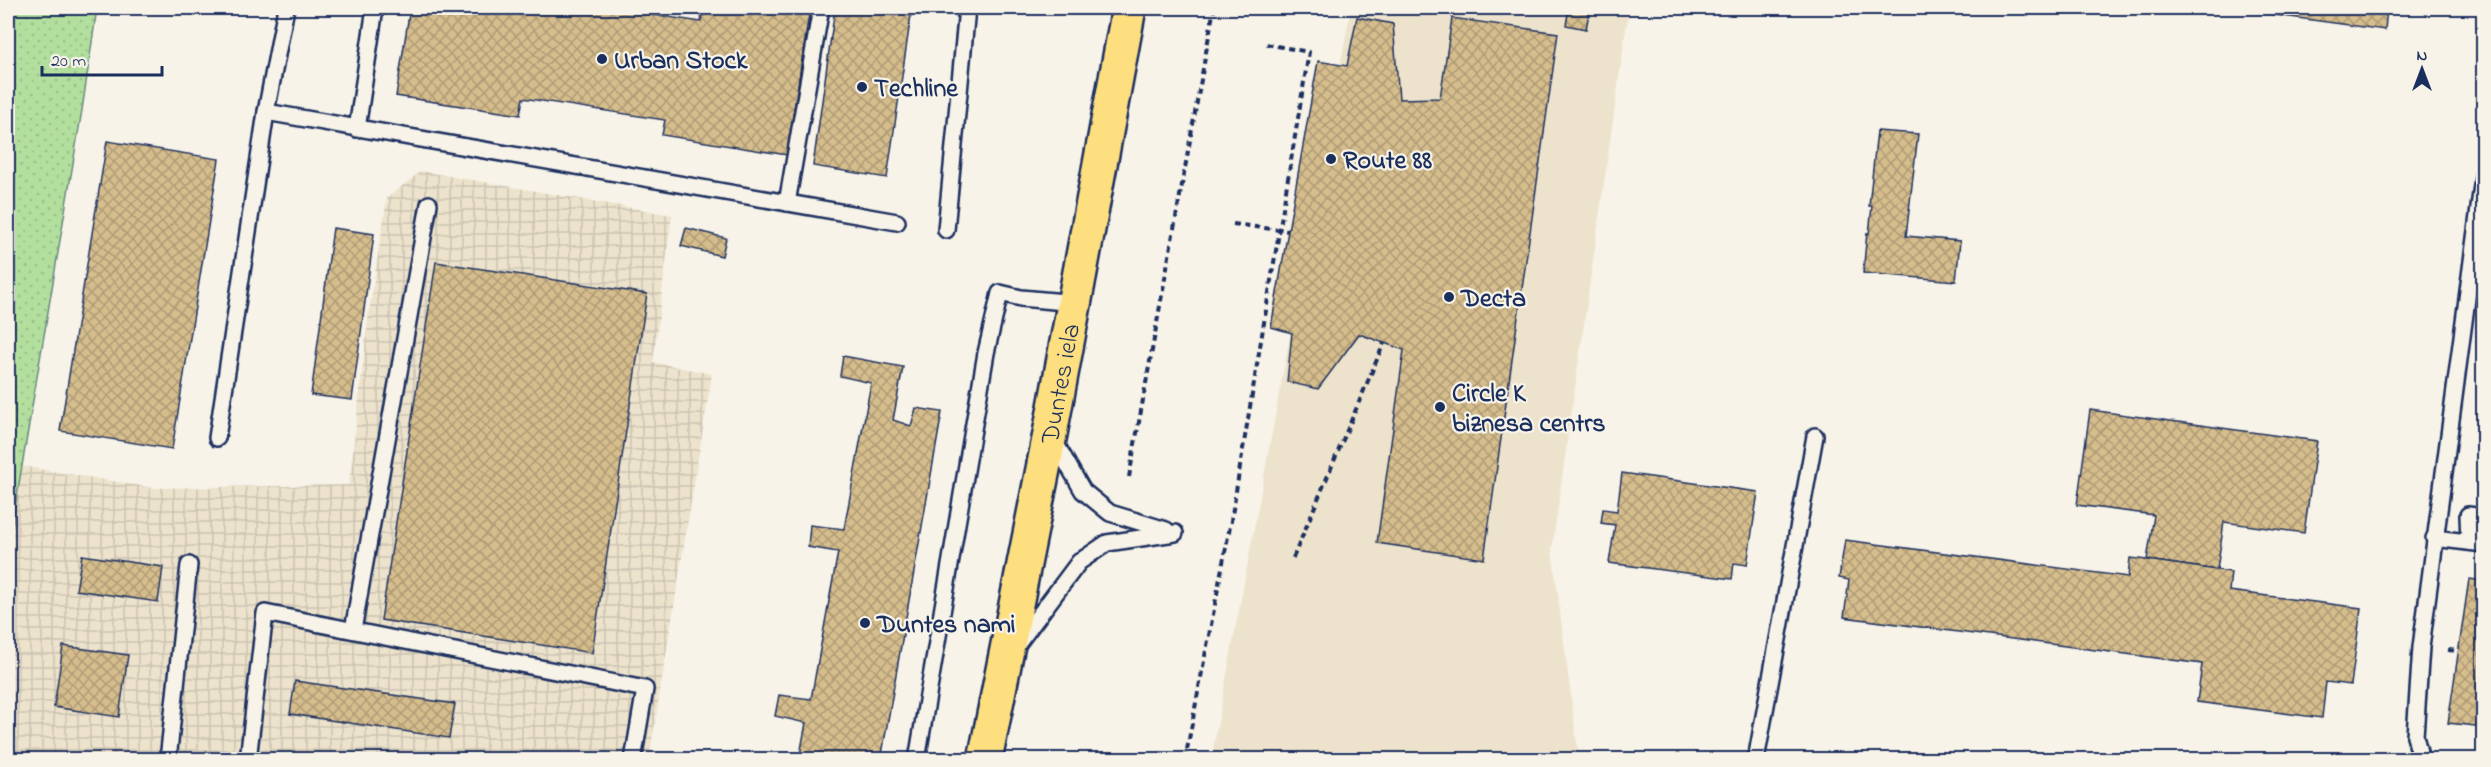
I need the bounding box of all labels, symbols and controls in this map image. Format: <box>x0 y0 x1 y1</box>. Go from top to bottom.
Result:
scale bar <box>42 39 162 77</box>
north arrow <box>2392 39 2452 99</box>
place label: Urban Stock <box>614 43 748 81</box>
text: N <box>2417 44 2428 68</box>
text: 20 m <box>51 49 86 75</box>
marker: Urban Stock <box>595 52 609 66</box>
place label: Techline <box>874 71 959 109</box>
marker: Techline <box>855 80 869 94</box>
place label: Route 88 <box>1343 143 1432 181</box>
marker: Route 88 <box>1324 152 1338 166</box>
place label: Decta <box>1460 281 1526 319</box>
marker: Decta <box>1442 290 1456 304</box>
street label: Duntes iela <box>1032 321 1092 448</box>
place label: Circle K biznesa centrs <box>1452 376 1606 444</box>
marker: Circle K biznesa centrs <box>1433 400 1447 414</box>
place label: Duntes nami <box>876 607 1016 645</box>
marker: Duntes nami <box>858 616 872 630</box>

